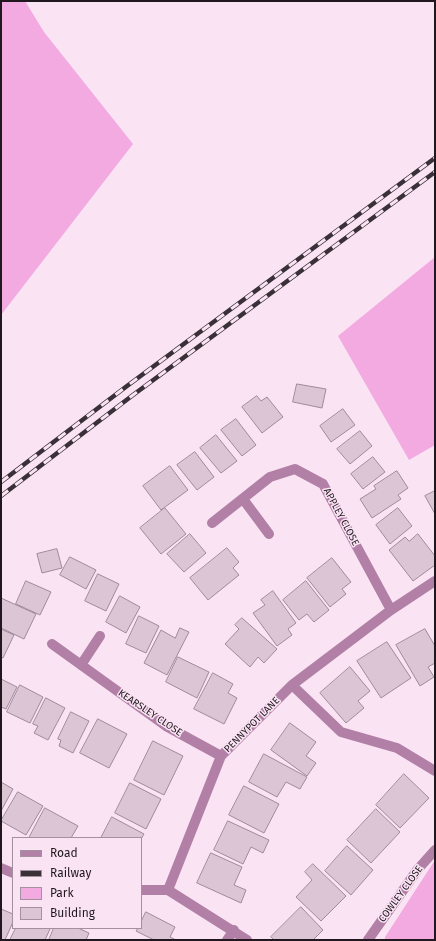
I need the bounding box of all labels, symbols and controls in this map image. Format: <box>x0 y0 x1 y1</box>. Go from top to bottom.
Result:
street label: APPLEY CLOSE <box>321 486 361 548</box>
street label: KEARSLEY CLOSE <box>116 687 184 739</box>
street label: PENNYPOT LANE <box>222 695 282 755</box>
legend <box>12 837 142 929</box>
text: Road <box>50 846 78 860</box>
street label: COWLEY CLOSE <box>376 863 426 925</box>
text: Railway <box>50 866 91 880</box>
text: Park <box>50 886 74 900</box>
text: Building <box>50 906 95 920</box>

